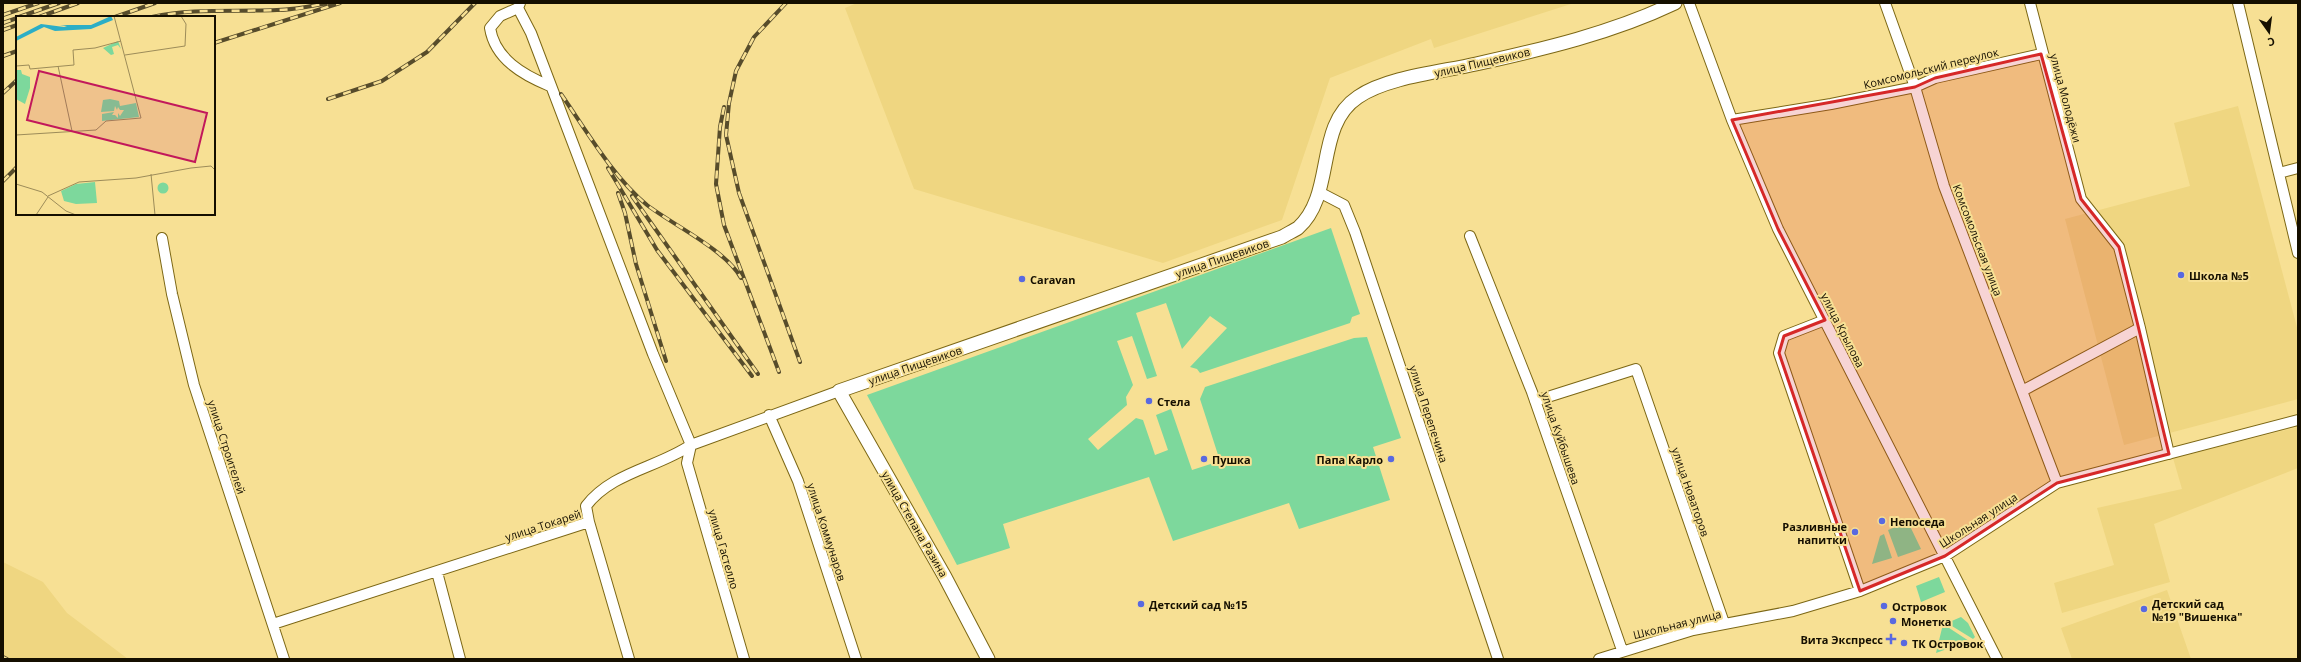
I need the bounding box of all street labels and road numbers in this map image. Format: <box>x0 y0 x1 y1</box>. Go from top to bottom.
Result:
street label: улица Пищевиков <box>1433 44 1531 80</box>
street label: Комсомольский переулок <box>1862 44 2000 92</box>
street label: улица Молодёжи <box>2047 52 2085 144</box>
street label: Комсомольская улица <box>1950 182 2006 298</box>
street label: улица Пищевиков <box>1173 235 1271 281</box>
street label: улица Крылова <box>1818 290 1868 370</box>
street label: улица Пищевиков <box>866 342 964 388</box>
street label: улица Перепечина <box>1406 363 1452 465</box>
street label: улица Куйбышева <box>1538 390 1584 486</box>
street label: улица Строителей <box>205 398 249 496</box>
street label: улица Новаторов <box>1669 445 1713 539</box>
street label: улица Степана Разина <box>879 468 951 580</box>
street label: улица Коммунаров <box>804 481 850 583</box>
street label: Школьная улица <box>1936 489 2020 551</box>
street label: улица Токарей <box>503 506 583 544</box>
street label: улица Гастелло <box>705 507 743 591</box>
street label: Школьная улица <box>1631 606 1723 642</box>

